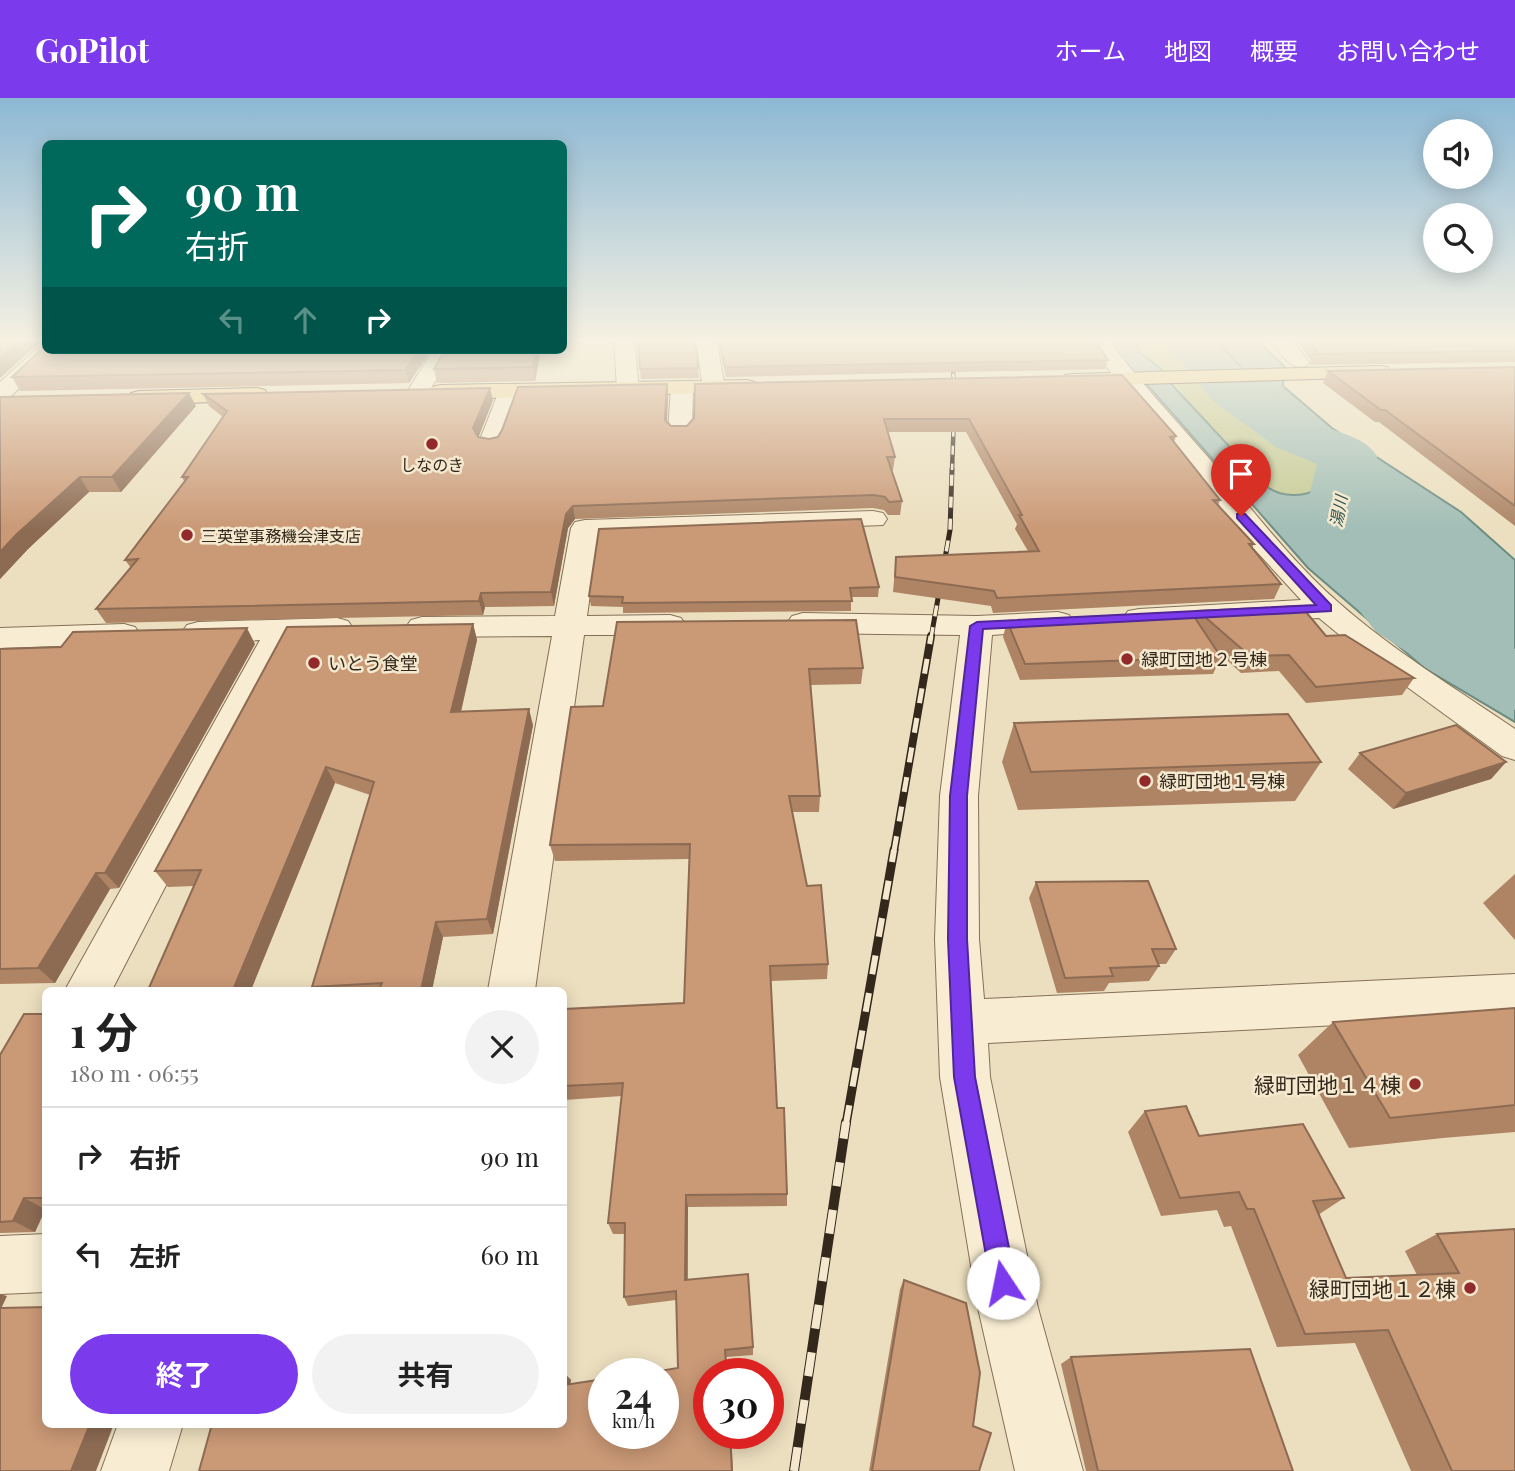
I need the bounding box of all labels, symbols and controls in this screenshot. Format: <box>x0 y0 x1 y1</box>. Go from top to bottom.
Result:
text: GoPilot <box>35 27 149 71</box>
text: ホーム <box>1055 34 1126 66</box>
text: 地図 <box>1164 34 1212 66</box>
text: 概要 <box>1250 34 1298 66</box>
text: お問い合わせ <box>1336 34 1480 66</box>
map controls <box>1423 119 1493 273</box>
button: sound <box>1423 119 1493 189</box>
text: 90 m <box>185 158 299 223</box>
icon: right <box>70 168 161 259</box>
button: search <box>1423 203 1493 273</box>
text: 右折 <box>185 223 249 266</box>
icon: left <box>213 301 251 339</box>
icon: ahead <box>286 301 324 339</box>
icon: right <box>359 301 397 339</box>
marker: しなのき <box>424 436 440 452</box>
pin <box>1211 444 1271 516</box>
place label: しなのき <box>400 454 464 475</box>
icon: arrive <box>1222 455 1260 493</box>
water label: 湯川 <box>1325 491 1351 529</box>
place label: 三英堂事務機会津支店 <box>201 525 361 546</box>
marker: 三英堂事務機会津支店 <box>179 527 195 543</box>
place label: 緑町団地２号棟 <box>1141 647 1267 671</box>
place label: いとう食堂 <box>328 651 418 675</box>
marker: 緑町団地２号棟 <box>1119 651 1135 667</box>
marker: いとう食堂 <box>306 655 322 671</box>
place label: 緑町団地１号棟 <box>1159 769 1285 793</box>
marker: 緑町団地１号棟 <box>1137 773 1153 789</box>
text: 1 分 <box>70 1003 138 1059</box>
button: close <box>465 1010 539 1084</box>
text: 180 m · 06:55 <box>70 1057 199 1088</box>
place label: 緑町団地１４棟 <box>1254 1070 1401 1098</box>
marker: 緑町団地１４棟 <box>1407 1076 1423 1092</box>
icon: right <box>70 1137 108 1175</box>
text: 90 m <box>481 1139 539 1174</box>
text: 右折 <box>129 1140 181 1175</box>
icon: left <box>70 1235 108 1273</box>
text: 60 m <box>480 1237 539 1272</box>
text: 左折 <box>129 1238 181 1273</box>
position arrow <box>966 1246 1040 1320</box>
place label: 緑町団地１２棟 <box>1309 1274 1456 1302</box>
marker: 緑町団地１２棟 <box>1462 1280 1478 1296</box>
button: 終了 <box>70 1334 298 1414</box>
button: 共有 <box>312 1334 539 1414</box>
speed limit sign: 30 <box>693 1358 784 1449</box>
text: 24 <box>615 1371 652 1418</box>
text: km/h <box>612 1409 655 1433</box>

